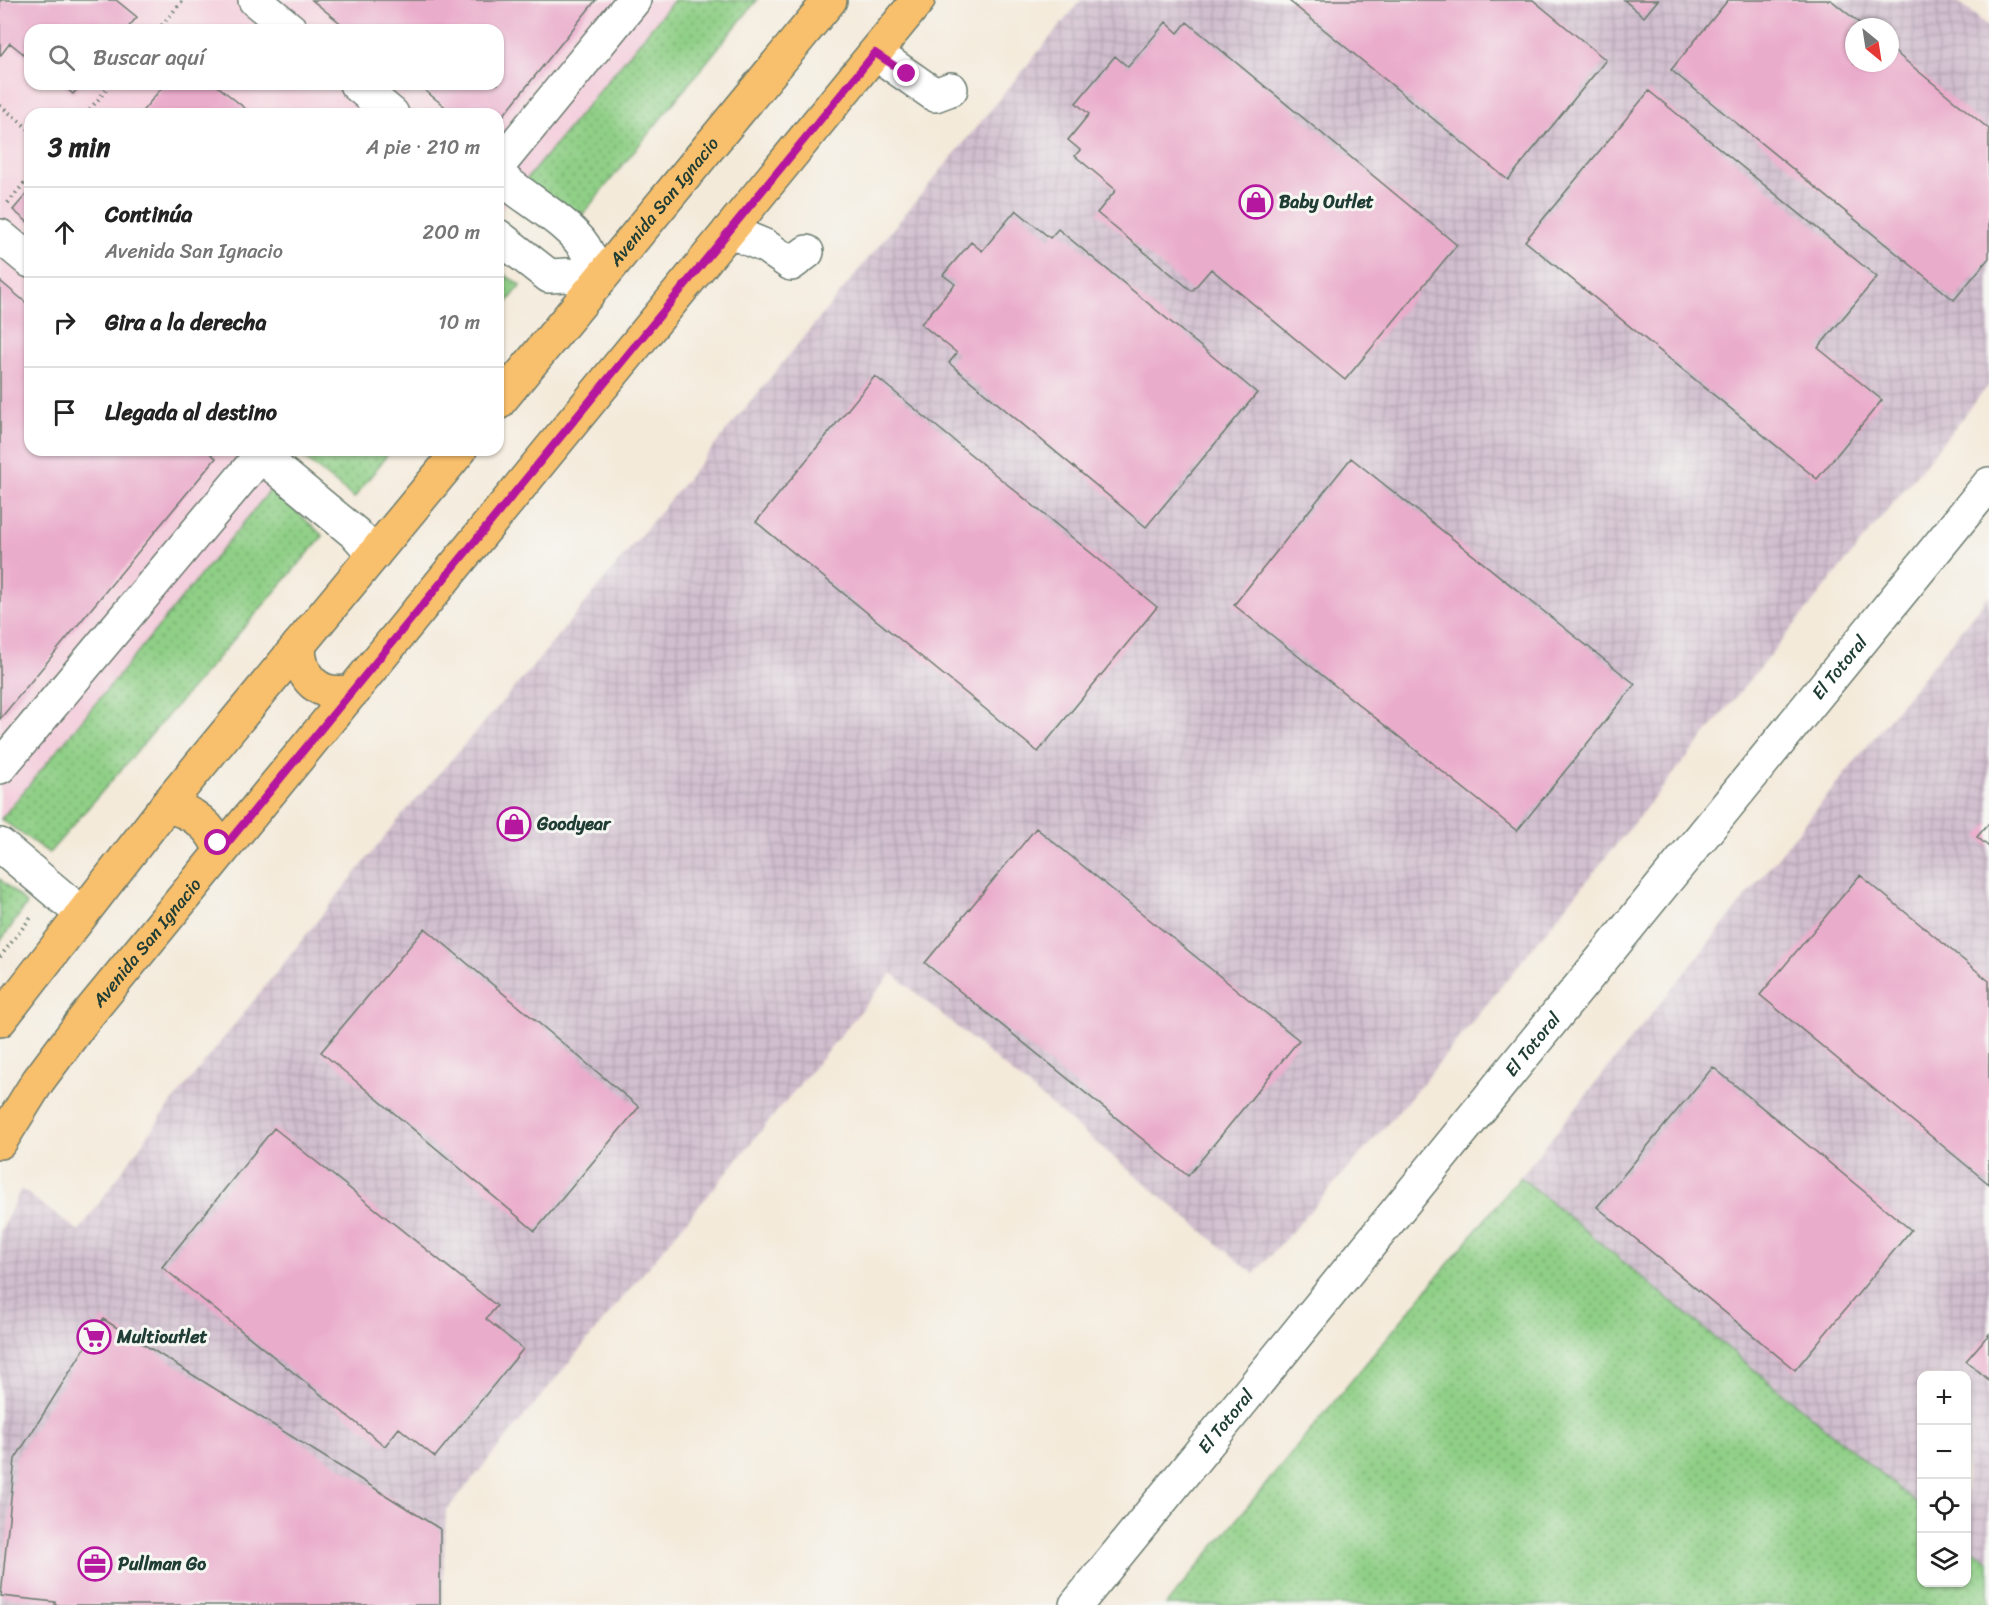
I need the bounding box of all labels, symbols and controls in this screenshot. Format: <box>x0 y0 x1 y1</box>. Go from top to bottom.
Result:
north arrow <box>1845 18 1899 72</box>
search box <box>24 24 504 90</box>
text: Buscar aquí <box>93 38 205 77</box>
icon: search <box>45 41 78 74</box>
route end <box>893 60 919 86</box>
text: 3 min <box>48 124 110 170</box>
text: A pie · 210 m <box>366 130 480 165</box>
street label: Avenida San Ignacio <box>600 130 727 274</box>
shop icon: Baby Outlet <box>1238 184 1274 220</box>
place label: Baby Outlet <box>1279 186 1374 218</box>
text: Continúa <box>105 195 192 234</box>
text: 200 m <box>423 215 480 250</box>
icon: ahead <box>48 216 81 249</box>
text: Avenida San Ignacio <box>105 234 283 269</box>
text: Gira a la derecha <box>105 303 266 342</box>
text: 10 m <box>438 305 480 340</box>
icon: right <box>48 306 81 339</box>
text: Llegada al destino <box>105 393 277 432</box>
icon: arrive <box>48 396 81 429</box>
street label: El Totoral <box>1803 627 1876 707</box>
shop icon: Goodyear <box>496 806 532 842</box>
place label: Goodyear <box>536 808 612 840</box>
route start <box>204 829 230 855</box>
street label: Avenida San Ignacio <box>83 870 210 1015</box>
street label: El Totoral <box>1496 1004 1570 1084</box>
supermarket icon: Multioutlet <box>76 1319 112 1355</box>
place label: Multioutlet <box>116 1321 207 1353</box>
map controls <box>1917 1371 1971 1587</box>
button: + <box>1917 1371 1971 1425</box>
street label: El Totoral <box>1189 1381 1263 1461</box>
button: − <box>1917 1425 1971 1479</box>
button: locate <box>1917 1479 1971 1533</box>
button: layers <box>1917 1533 1971 1587</box>
office icon: Pullman Go <box>77 1546 113 1582</box>
place label: Pullman Go <box>118 1548 206 1580</box>

